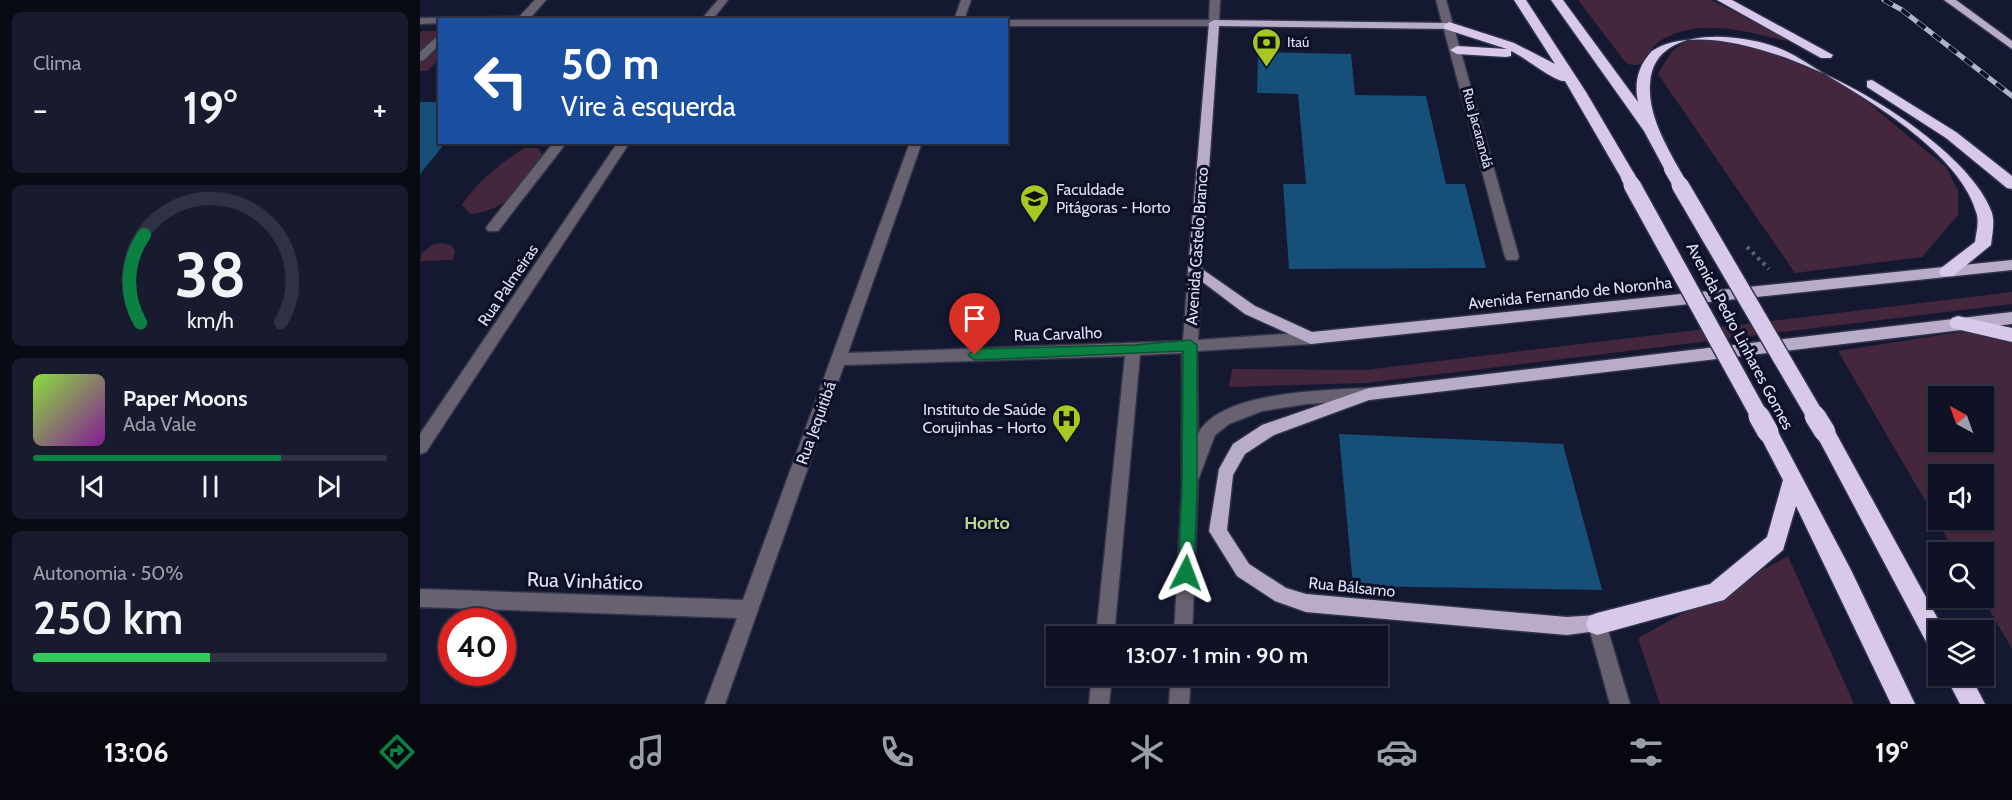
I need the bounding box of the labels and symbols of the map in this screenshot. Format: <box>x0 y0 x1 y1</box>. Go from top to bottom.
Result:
bank icon: Itaú <box>1250 26 1282 68</box>
place label: Itaú <box>1287 33 1309 51</box>
street label: Rua Jacarandá <box>1459 86 1497 170</box>
street label: Avenida Castelo Branco <box>1182 166 1212 326</box>
place label: Faculdade Pitágoras - Horto <box>1056 180 1171 217</box>
school or university icon: Faculdade Pitágoras - Horto <box>1019 182 1051 224</box>
street label: Avenida Pedro Linhares Gomes <box>1682 239 1798 433</box>
street label: Rua Palmeiras <box>474 240 542 329</box>
street label: Avenida Fernando de Noronha <box>1467 273 1673 313</box>
pin <box>949 293 1000 355</box>
street label: Rua Carvalho <box>1013 323 1103 345</box>
street label: Rua Jequitibá <box>792 378 840 467</box>
north arrow <box>1928 386 1994 452</box>
place label: Instituto de Saúde Corujinhas - Horto <box>922 400 1046 437</box>
hospital icon: Instituto de Saúde Corujinhas - Horto <box>1051 402 1083 444</box>
district label: Horto <box>964 512 1010 534</box>
position arrow <box>1154 541 1218 605</box>
street label: Rua Vinhático <box>527 567 643 595</box>
street label: Rua Bálsamo <box>1308 573 1397 601</box>
speed limit sign: 40 <box>438 608 516 686</box>

